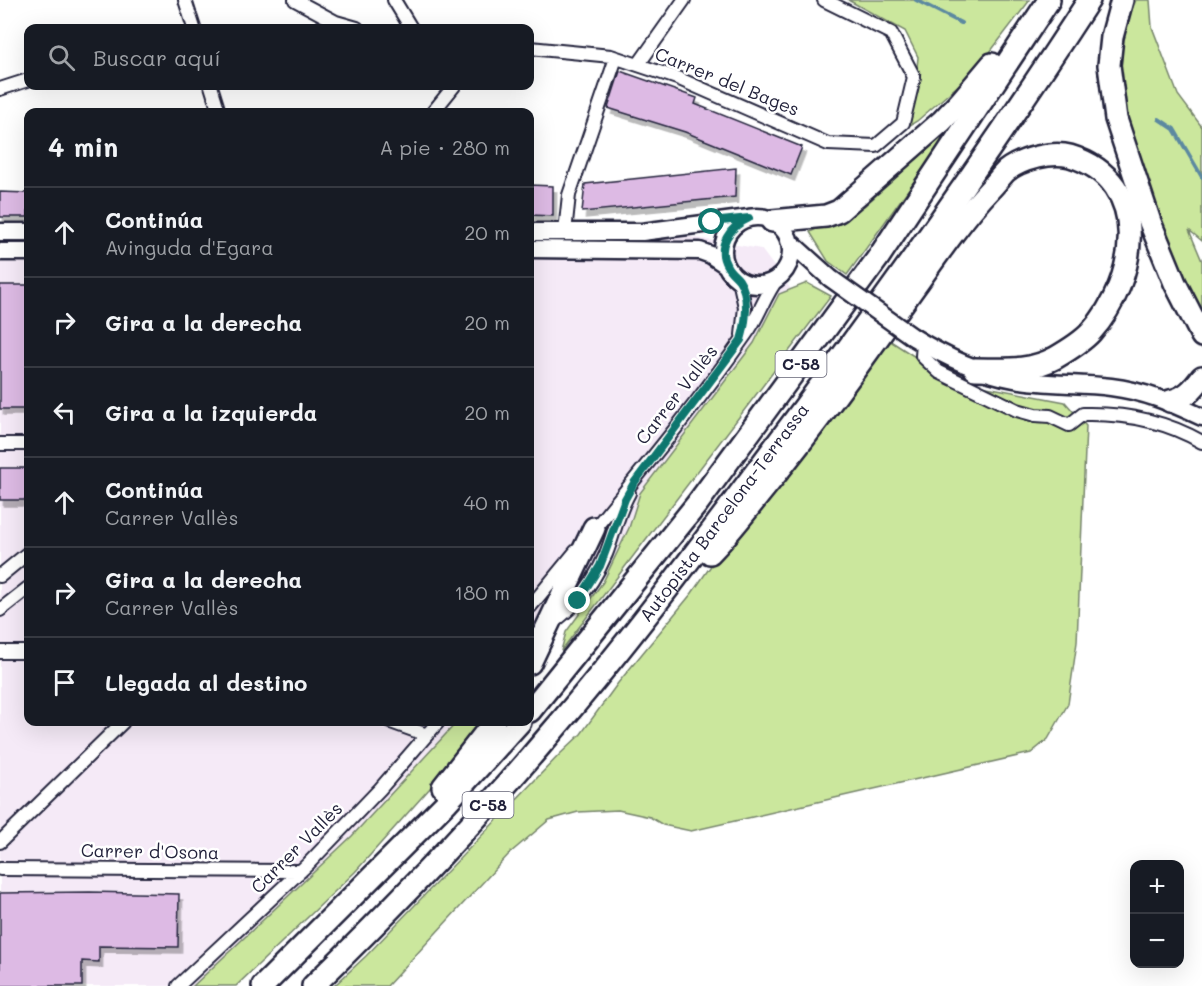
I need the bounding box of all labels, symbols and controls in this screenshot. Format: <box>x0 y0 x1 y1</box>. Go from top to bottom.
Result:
search box <box>24 24 534 90</box>
icon: search <box>45 41 78 74</box>
street label: Carrer del Bages <box>652 41 803 121</box>
text: Buscar aquí <box>93 43 221 72</box>
text: 4 min <box>48 130 118 164</box>
text: A pie · 280 m <box>379 134 510 160</box>
text: Continúa <box>105 205 203 234</box>
route start <box>698 208 724 234</box>
icon: ahead <box>48 216 81 249</box>
text: 20 m <box>464 219 510 245</box>
text: Avinguda d'Egara <box>105 234 274 260</box>
icon: right <box>48 306 81 339</box>
text: Gira a la derecha <box>105 308 302 337</box>
text: 20 m <box>464 309 510 335</box>
street label: Carrer Vallès <box>630 340 723 449</box>
road number: C-58 <box>776 351 826 377</box>
icon: left <box>48 396 81 429</box>
text: Gira a la izquierda <box>105 398 317 427</box>
street label: Autopista Barcelona-Terrassa <box>634 398 814 626</box>
text: 20 m <box>464 399 510 425</box>
text: Continúa <box>105 475 203 504</box>
icon: ahead <box>48 486 81 519</box>
text: 40 m <box>464 489 510 515</box>
text: Carrer Vallès <box>105 504 239 530</box>
text: Gira a la derecha <box>105 565 302 594</box>
icon: right <box>48 576 81 609</box>
text: 180 m <box>454 579 510 605</box>
route end <box>564 587 590 613</box>
text: Carrer Vallès <box>105 594 239 620</box>
icon: arrive <box>48 666 81 699</box>
text: Llegada al destino <box>105 668 307 697</box>
road number: C-58 <box>462 792 514 818</box>
street label: Carrer Vallès <box>245 796 347 898</box>
street label: Carrer d'Osona <box>81 838 219 864</box>
map controls <box>1130 860 1184 968</box>
button: + <box>1130 860 1184 914</box>
button: − <box>1130 914 1184 968</box>

